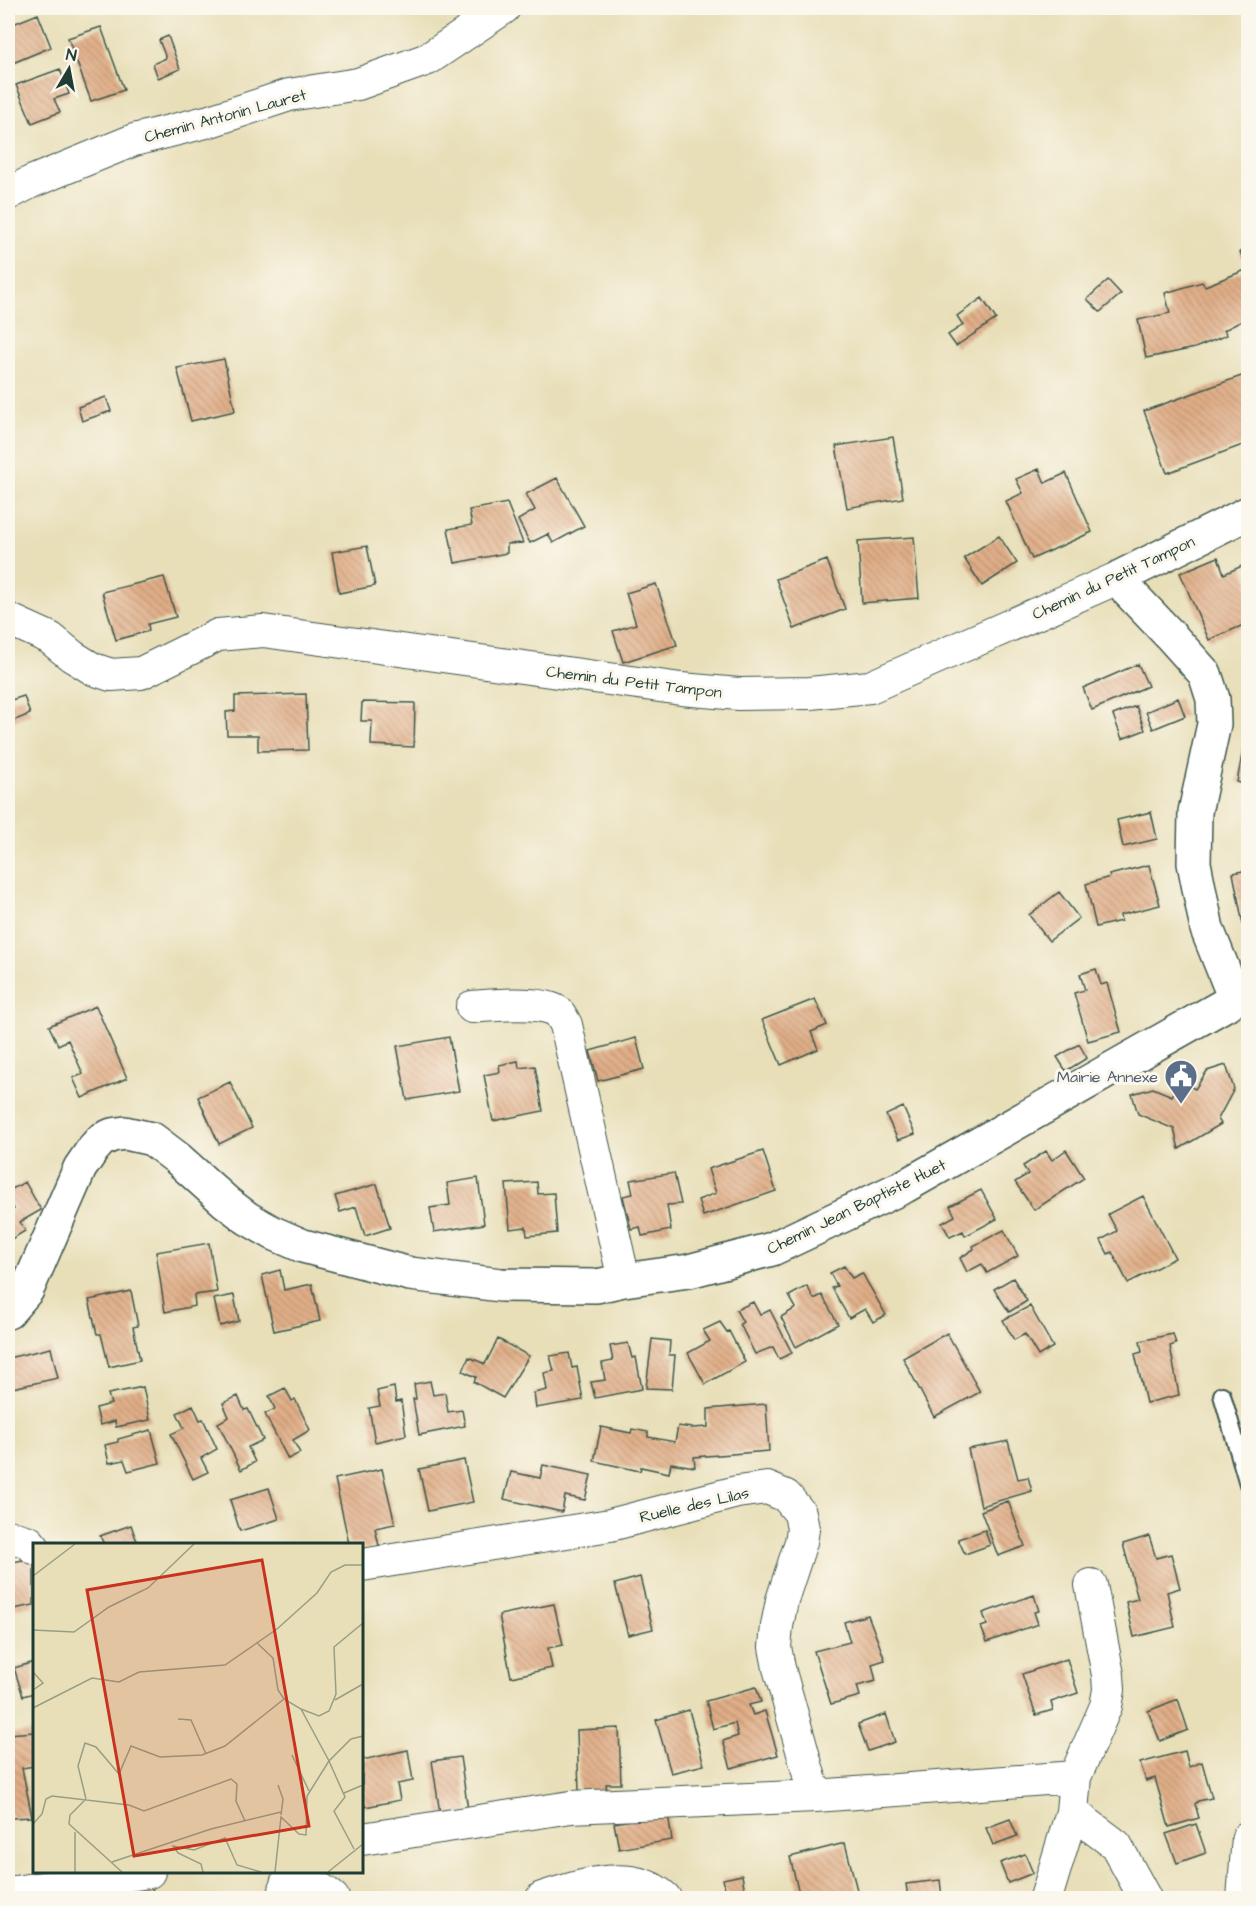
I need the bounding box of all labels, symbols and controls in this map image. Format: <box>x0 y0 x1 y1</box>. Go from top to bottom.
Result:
north arrow <box>39 39 99 99</box>
text: N <box>65 44 78 67</box>
street label: Chemin Antonin Lauret <box>142 84 309 148</box>
street label: Chemin du Petit Tampon <box>1029 531 1198 625</box>
street label: Chemin du Petit Tampon <box>545 660 723 704</box>
public building icon: Mairie Annexe <box>1163 1058 1199 1105</box>
place label: Mairie Annexe <box>1057 1066 1158 1088</box>
street label: Chemin Jean Baptiste Huet <box>763 1154 950 1260</box>
street label: Ruelle des Lilas <box>637 1482 751 1528</box>
inset map <box>33 1543 363 1873</box>

